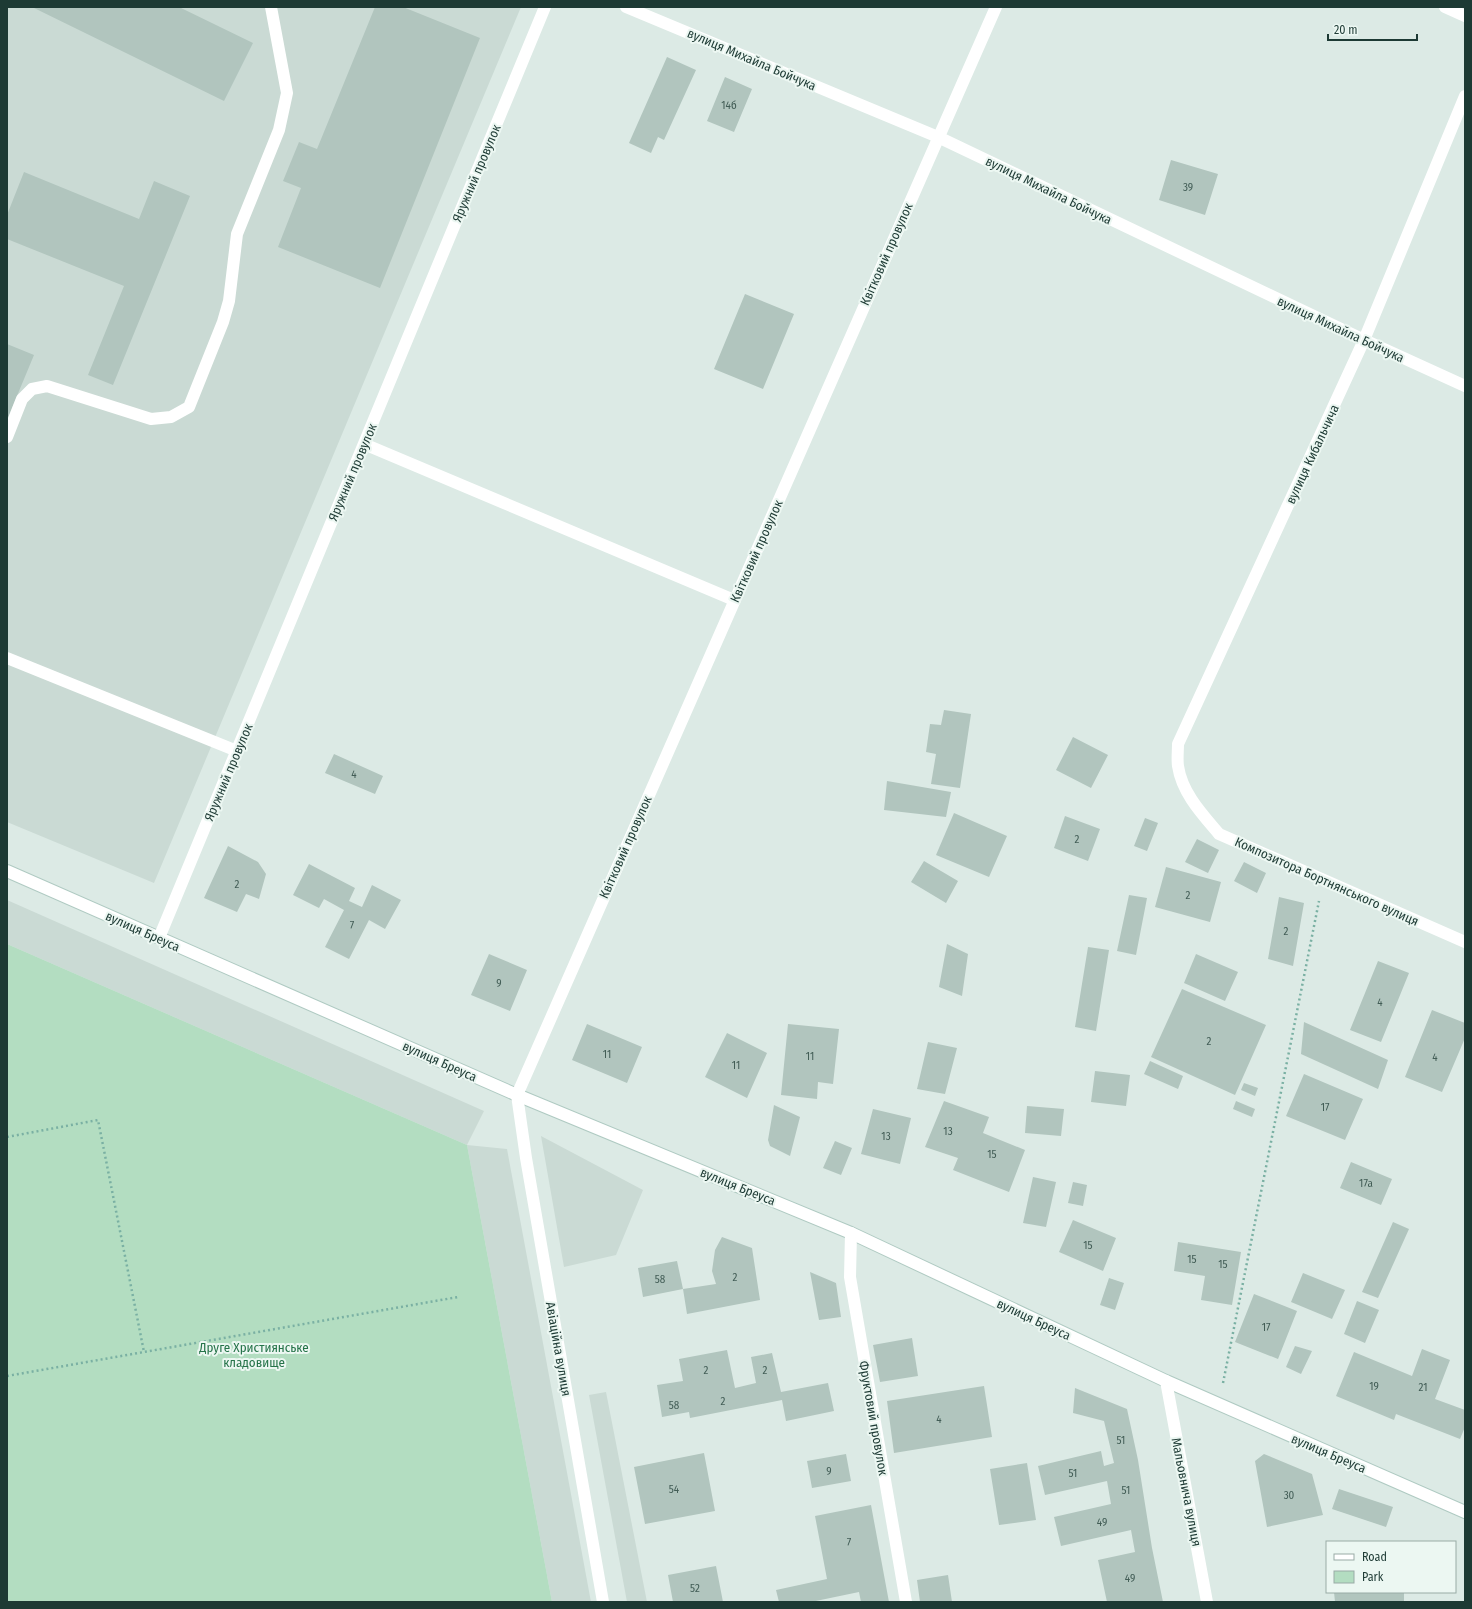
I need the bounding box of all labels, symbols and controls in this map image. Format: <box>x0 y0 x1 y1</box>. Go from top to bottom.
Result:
scale bar <box>1328 16 1417 42</box>
text: 20 m <box>1334 23 1358 37</box>
street label: вулиця Михайла Бойчука <box>685 26 818 93</box>
house number: 14б <box>721 99 737 112</box>
street label: Яружний провулок <box>449 122 504 224</box>
street label: вулиця Михайла Бойчука <box>983 153 1114 228</box>
house number: 39 <box>1183 181 1193 194</box>
street label: Квітковий провулок <box>857 201 916 308</box>
street label: вулиця Михайла Бойчука <box>1275 293 1407 365</box>
street label: вулиця Кибальчича <box>1283 402 1342 506</box>
street label: Яружний провулок <box>325 421 380 523</box>
street label: Квітковий провулок <box>727 498 786 605</box>
street label: Яружний провулок <box>201 721 256 823</box>
house number: 4 <box>351 768 357 781</box>
street label: Квітковий провулок <box>596 794 655 901</box>
house number: 2 <box>1075 833 1080 846</box>
street label: Композитора Бортнянського вулиця <box>1233 834 1421 929</box>
house number: 2 <box>235 878 240 891</box>
house number: 2 <box>1186 889 1191 902</box>
street label: вулиця Бреуса <box>103 908 182 955</box>
house number: 7 <box>350 919 355 932</box>
house number: 2 <box>1284 925 1289 938</box>
house number: 9 <box>496 977 502 990</box>
house number: 4 <box>1377 996 1383 1009</box>
house number: 2 <box>1207 1035 1212 1048</box>
street label: вулиця Бреуса <box>400 1038 479 1085</box>
house number: 11 <box>603 1048 611 1061</box>
house number: 11 <box>806 1050 814 1063</box>
house number: 4 <box>1432 1051 1438 1064</box>
house number: 11 <box>732 1059 740 1072</box>
house number: 17 <box>1321 1101 1330 1114</box>
house number: 13 <box>943 1125 953 1138</box>
house number: 13 <box>881 1130 891 1143</box>
house number: 15 <box>987 1148 997 1161</box>
street label: вулиця Бреуса <box>698 1165 778 1208</box>
house number: 17а <box>1359 1177 1373 1190</box>
house number: 15 <box>1083 1239 1093 1252</box>
house number: 15 <box>1187 1253 1197 1266</box>
house number: 15 <box>1218 1258 1228 1271</box>
house number: 2 <box>733 1271 738 1284</box>
house number: 58 <box>655 1273 666 1286</box>
street label: вулиця Бреуса <box>994 1296 1073 1343</box>
street label: Авіаційна вулиця <box>543 1301 574 1397</box>
house number: 17 <box>1262 1321 1271 1334</box>
park label: Друге Християнське кладовище <box>198 1340 309 1370</box>
street label: Фруктовий провулок <box>856 1360 891 1476</box>
house number: 2 <box>704 1364 709 1377</box>
house number: 2 <box>763 1364 768 1377</box>
house number: 19 <box>1369 1380 1379 1393</box>
house number: 21 <box>1419 1381 1427 1394</box>
house number: 2 <box>721 1395 726 1408</box>
house number: 58 <box>669 1399 680 1412</box>
house number: 4 <box>936 1413 942 1426</box>
street label: вулиця Бреуса <box>1289 1431 1368 1476</box>
house number: 51 <box>1117 1434 1125 1447</box>
street label: Мальовнича вулиця <box>1169 1436 1204 1548</box>
house number: 9 <box>826 1465 832 1478</box>
house number: 51 <box>1069 1467 1077 1480</box>
house number: 54 <box>669 1483 680 1496</box>
house number: 51 <box>1122 1484 1130 1497</box>
house number: 30 <box>1284 1489 1295 1502</box>
house number: 49 <box>1097 1516 1107 1529</box>
house number: 7 <box>847 1536 852 1549</box>
legend <box>1326 1541 1456 1593</box>
text: Road <box>1362 1550 1387 1564</box>
text: Park <box>1362 1570 1384 1584</box>
house number: 49 <box>1125 1572 1135 1585</box>
house number: 52 <box>690 1582 700 1595</box>

